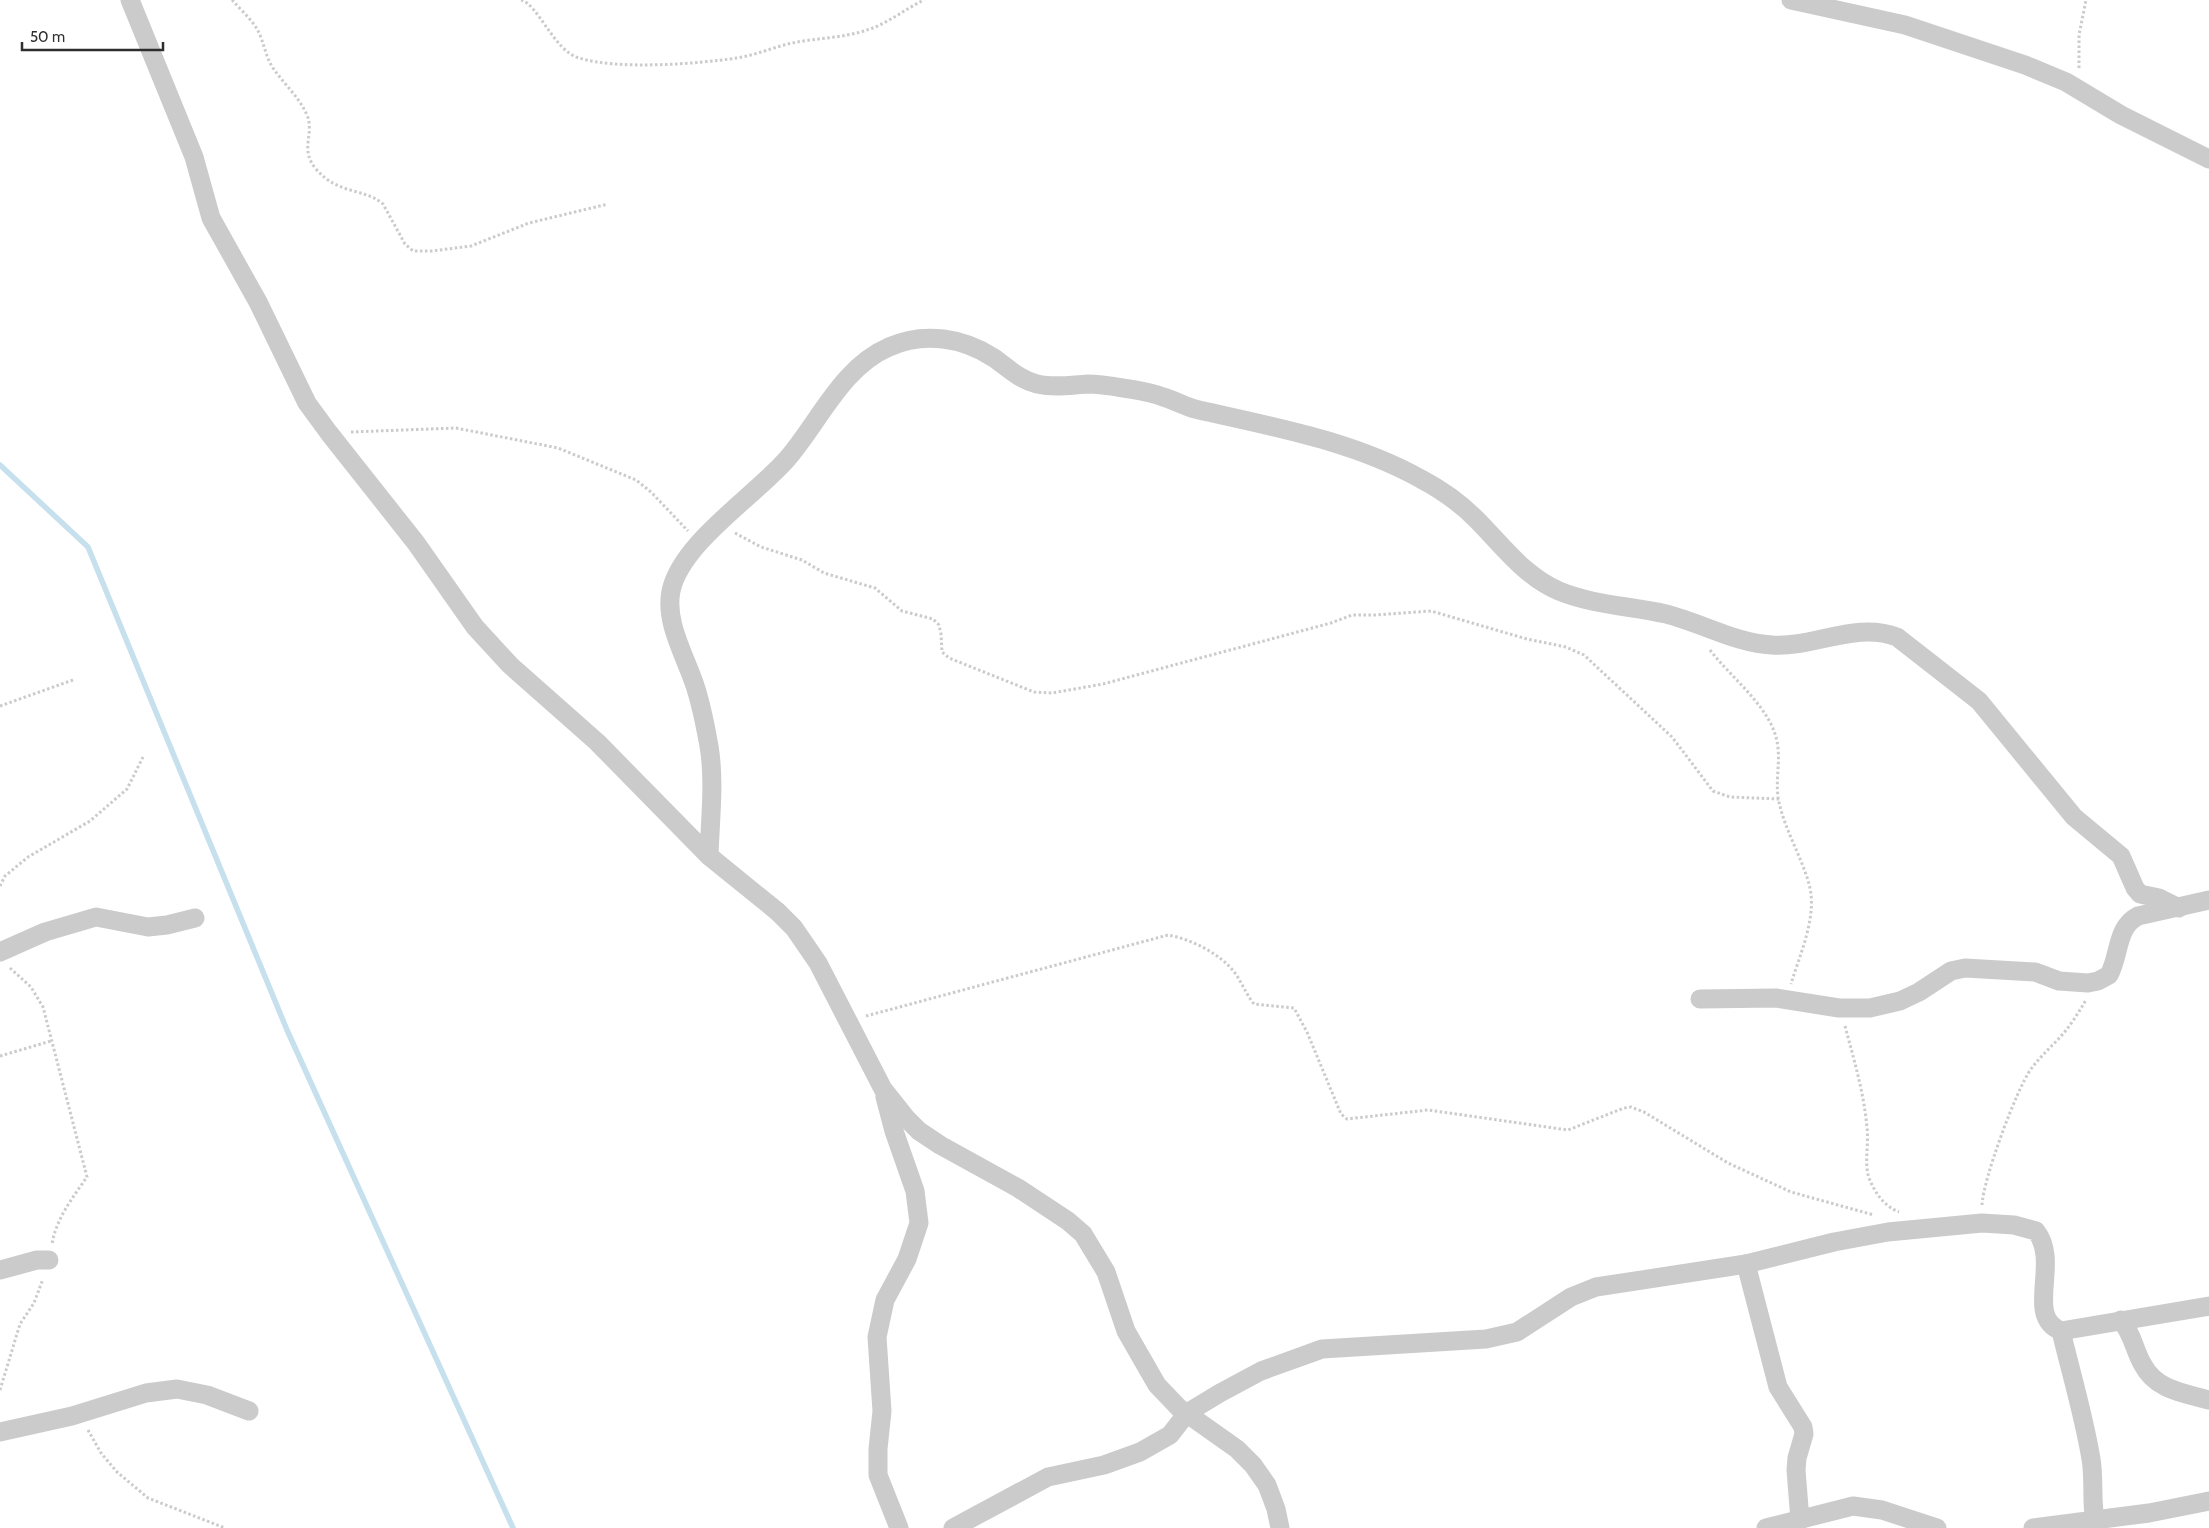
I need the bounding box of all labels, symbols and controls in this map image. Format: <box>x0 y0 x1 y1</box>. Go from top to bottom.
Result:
scale bar <box>22 20 164 52</box>
text: 50 m <box>30 28 65 46</box>

